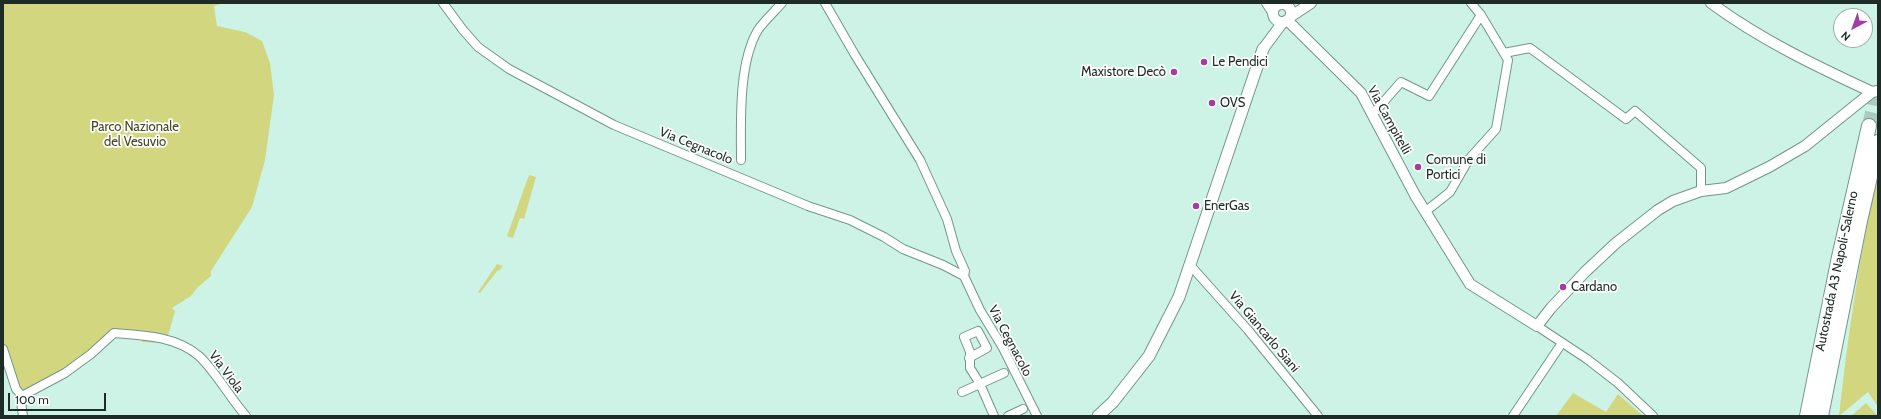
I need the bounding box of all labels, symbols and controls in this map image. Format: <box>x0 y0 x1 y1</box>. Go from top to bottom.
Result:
north arrow <box>1833 8 1873 48</box>
text: N <box>1838 28 1853 44</box>
place label: Le Pendici <box>1212 54 1268 70</box>
marker: Le Pendici <box>1199 57 1209 67</box>
place label: Maxistore Decò <box>1081 64 1166 80</box>
marker: Maxistore Decò <box>1169 67 1179 77</box>
street label: Via Campitelli <box>1364 83 1414 157</box>
place label: OVS <box>1220 95 1245 111</box>
marker: OVS <box>1207 98 1217 108</box>
park label: Parco Nazionale del Vesuvio <box>91 119 179 150</box>
street label: Via Cegnacolo <box>657 124 735 168</box>
place label: Comune di Portici <box>1426 152 1486 183</box>
marker: Comune di Portici <box>1413 162 1423 172</box>
street label: Autostrada A3 Napoli-Salerno <box>1812 189 1862 353</box>
place label: EnerGas <box>1204 198 1249 214</box>
marker: EnerGas <box>1191 201 1201 211</box>
place label: Cardano <box>1571 279 1617 295</box>
marker: Cardano <box>1558 282 1568 292</box>
street label: Via Giancarlo Siani <box>1225 288 1303 376</box>
street label: Via Cegnacolo <box>985 303 1035 379</box>
street label: Via Viola <box>205 348 247 396</box>
scale bar <box>10 385 108 411</box>
text: 100 m <box>15 392 49 407</box>

